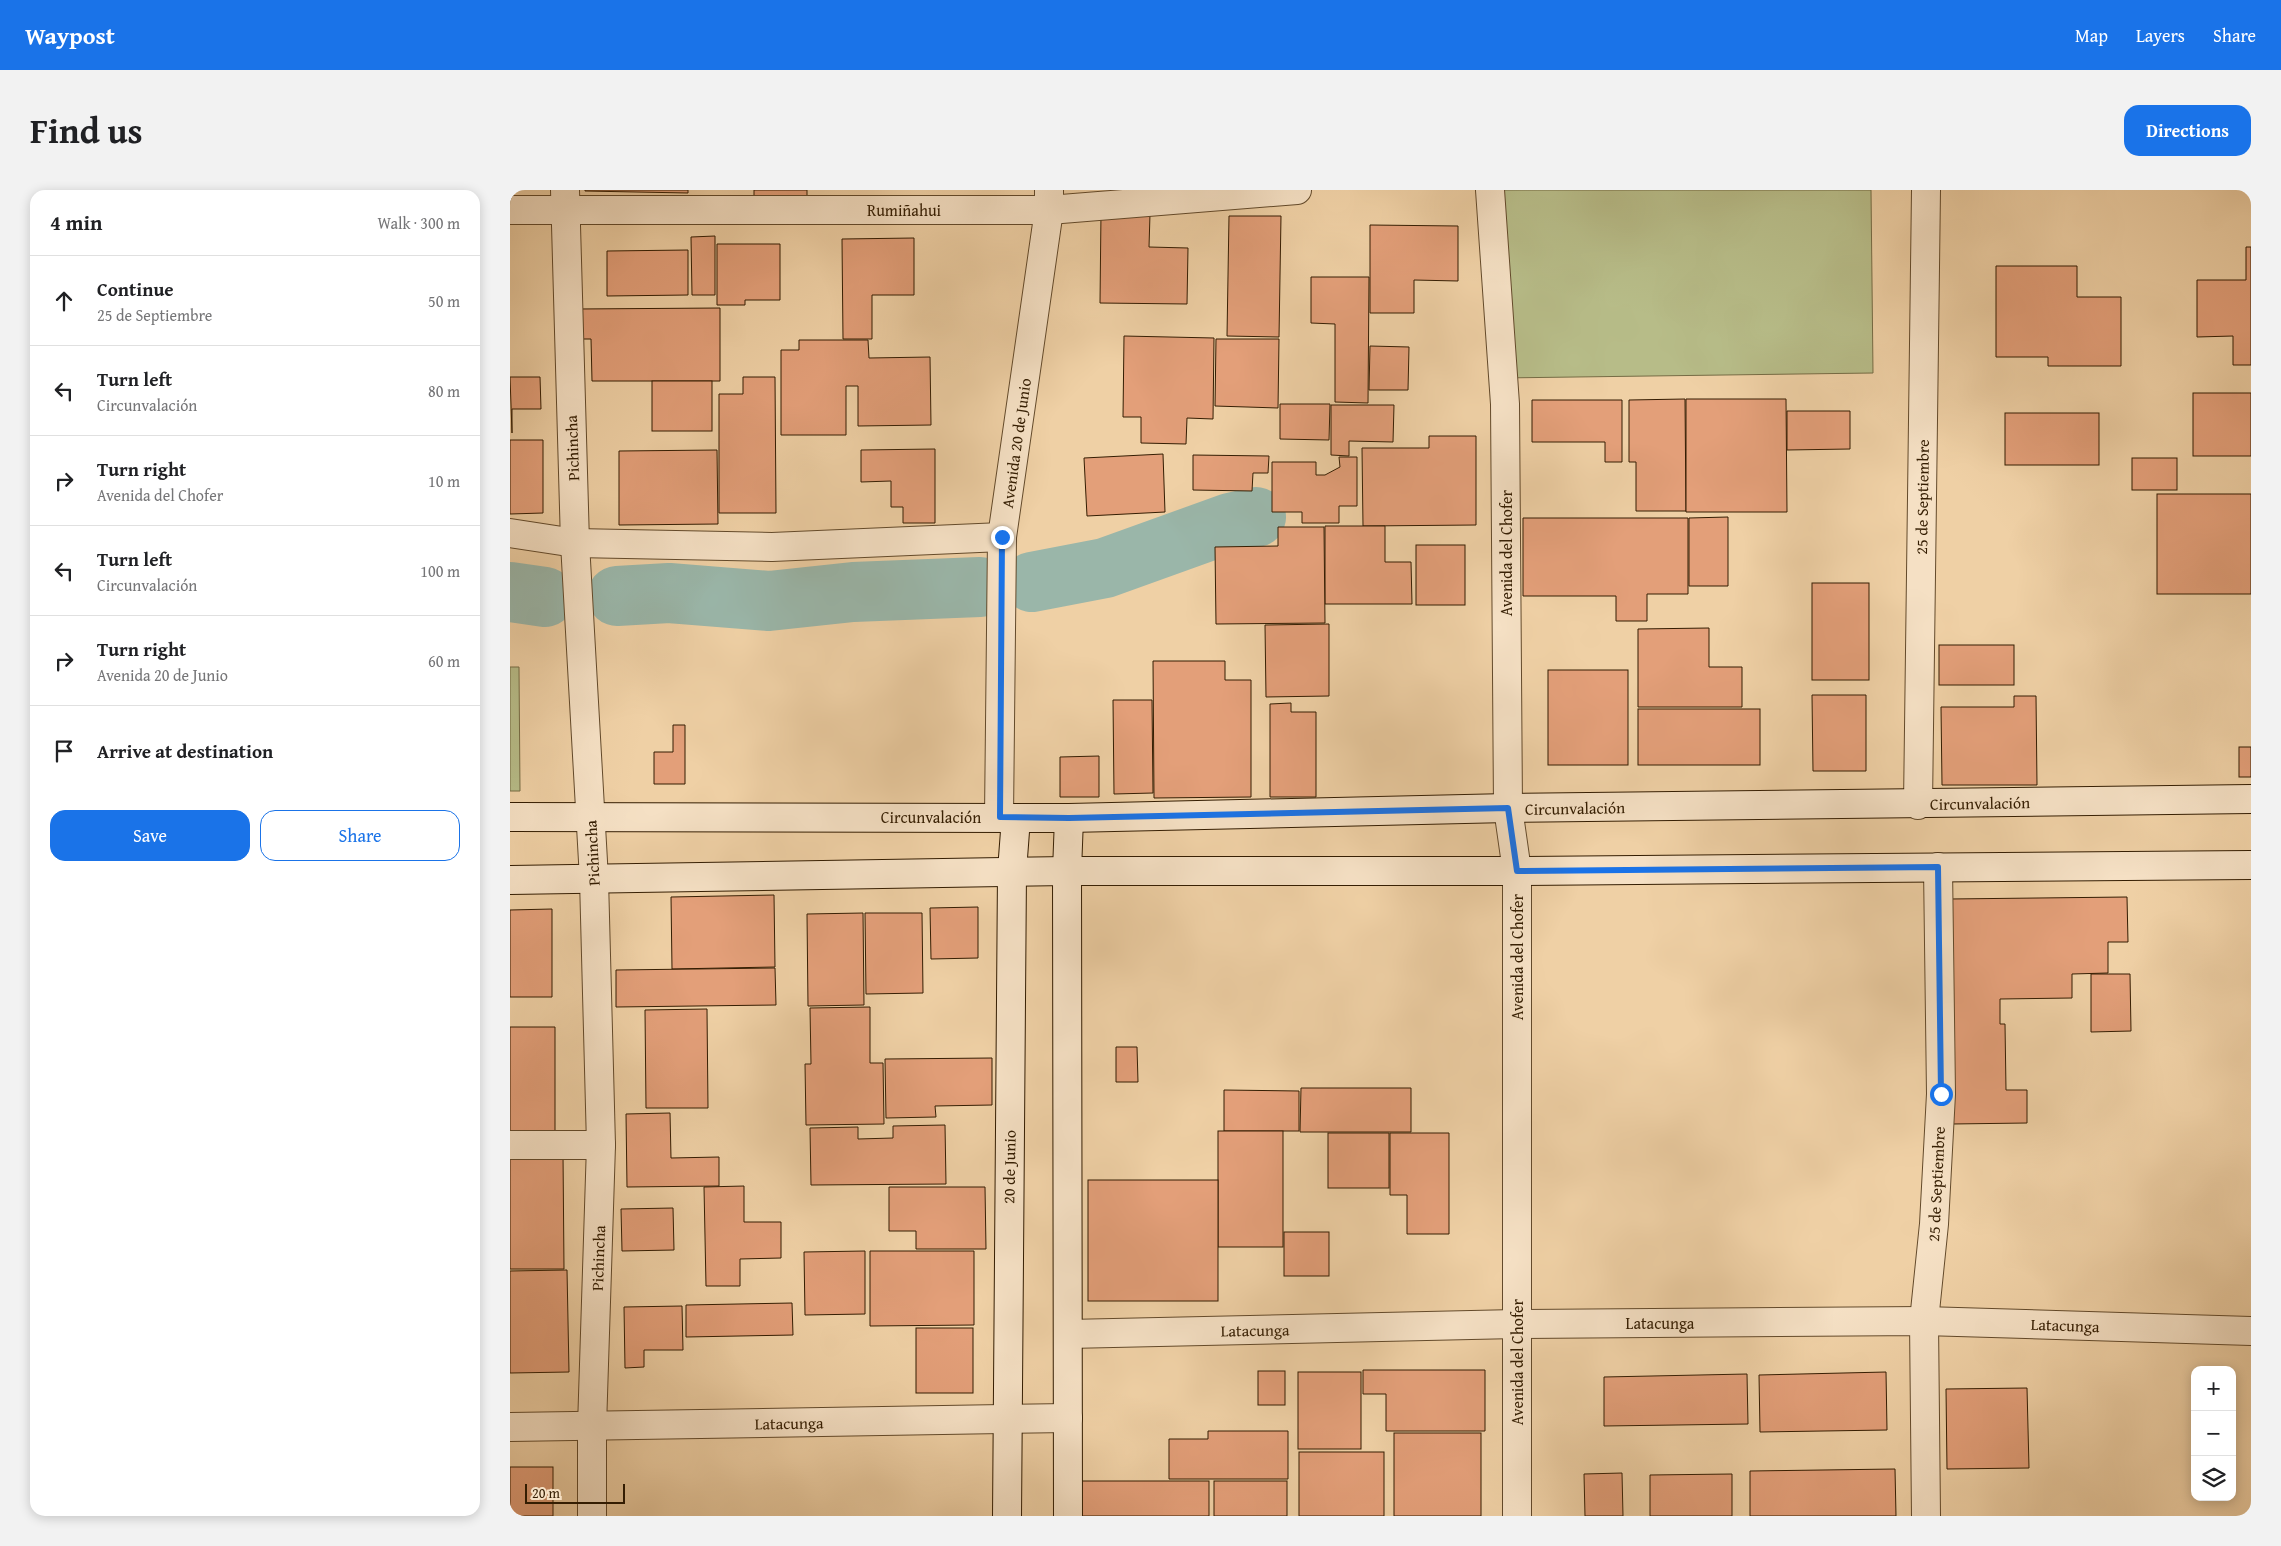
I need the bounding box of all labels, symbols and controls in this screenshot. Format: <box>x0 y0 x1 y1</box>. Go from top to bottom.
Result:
text: Waypost <box>25 18 115 53</box>
text: Map <box>2075 22 2108 49</box>
text: Layers <box>2136 22 2185 49</box>
text: Share <box>2213 22 2256 49</box>
text: Find us <box>30 105 143 156</box>
button: Directions <box>2124 105 2251 156</box>
street label: Rumiñahui <box>867 198 942 222</box>
text: 4 min <box>50 207 102 238</box>
text: Walk · 300 m <box>377 211 460 235</box>
text: Continue <box>97 275 174 303</box>
icon: ahead <box>50 287 78 315</box>
text: 50 m <box>428 289 460 313</box>
text: 25 de Septiembre <box>97 303 212 327</box>
text: Turn left <box>97 365 172 393</box>
street label: Avenida 20 de Junio <box>995 376 1037 510</box>
icon: left <box>50 377 78 405</box>
text: 80 m <box>428 379 460 403</box>
text: Circunvalación <box>97 393 197 417</box>
street label: Pichincha <box>559 414 585 481</box>
street label: 25 de Septiembre <box>1909 439 1935 555</box>
text: Turn right <box>97 455 186 483</box>
icon: right <box>50 467 78 495</box>
text: 10 m <box>428 469 460 493</box>
text: Avenida del Chofer <box>97 483 223 507</box>
street label: Avenida del Chofer <box>1494 489 1518 616</box>
route end <box>991 526 1014 549</box>
text: Turn left <box>97 545 172 573</box>
icon: left <box>50 557 78 585</box>
text: 100 m <box>420 559 460 583</box>
text: Circunvalación <box>97 573 197 597</box>
text: Turn right <box>97 635 186 663</box>
icon: right <box>50 647 78 675</box>
text: 60 m <box>428 649 460 673</box>
text: Avenida 20 de Junio <box>97 663 228 687</box>
icon: arrive <box>50 737 78 765</box>
text: Arrive at destination <box>97 737 273 765</box>
street label: Circunvalación <box>1930 790 2030 816</box>
street label: Circunvalación <box>1525 795 1625 821</box>
street label: Circunvalación <box>881 805 981 829</box>
button: Save <box>50 810 250 861</box>
button: Share <box>260 810 460 861</box>
street label: Pichincha <box>578 819 606 886</box>
street label: Avenida del Chofer <box>1505 893 1529 1020</box>
route start <box>1930 1083 1953 1106</box>
street label: 25 de Septiembre <box>1921 1126 1951 1242</box>
street label: 20 de Junio <box>996 1130 1022 1204</box>
street label: Pichincha <box>585 1224 611 1291</box>
street label: Avenida del Chofer <box>1505 1298 1529 1425</box>
street label: Latacunga <box>1626 1311 1695 1335</box>
street label: Latacunga <box>2030 1312 2100 1338</box>
street label: Latacunga <box>1220 1317 1290 1343</box>
map controls <box>2191 1366 2236 1501</box>
button: + <box>2191 1366 2236 1411</box>
street label: Latacunga <box>754 1410 824 1436</box>
button: − <box>2191 1411 2236 1456</box>
button: layers <box>2191 1456 2236 1501</box>
scale bar <box>525 1481 625 1504</box>
text: 20 m <box>532 1483 560 1503</box>

